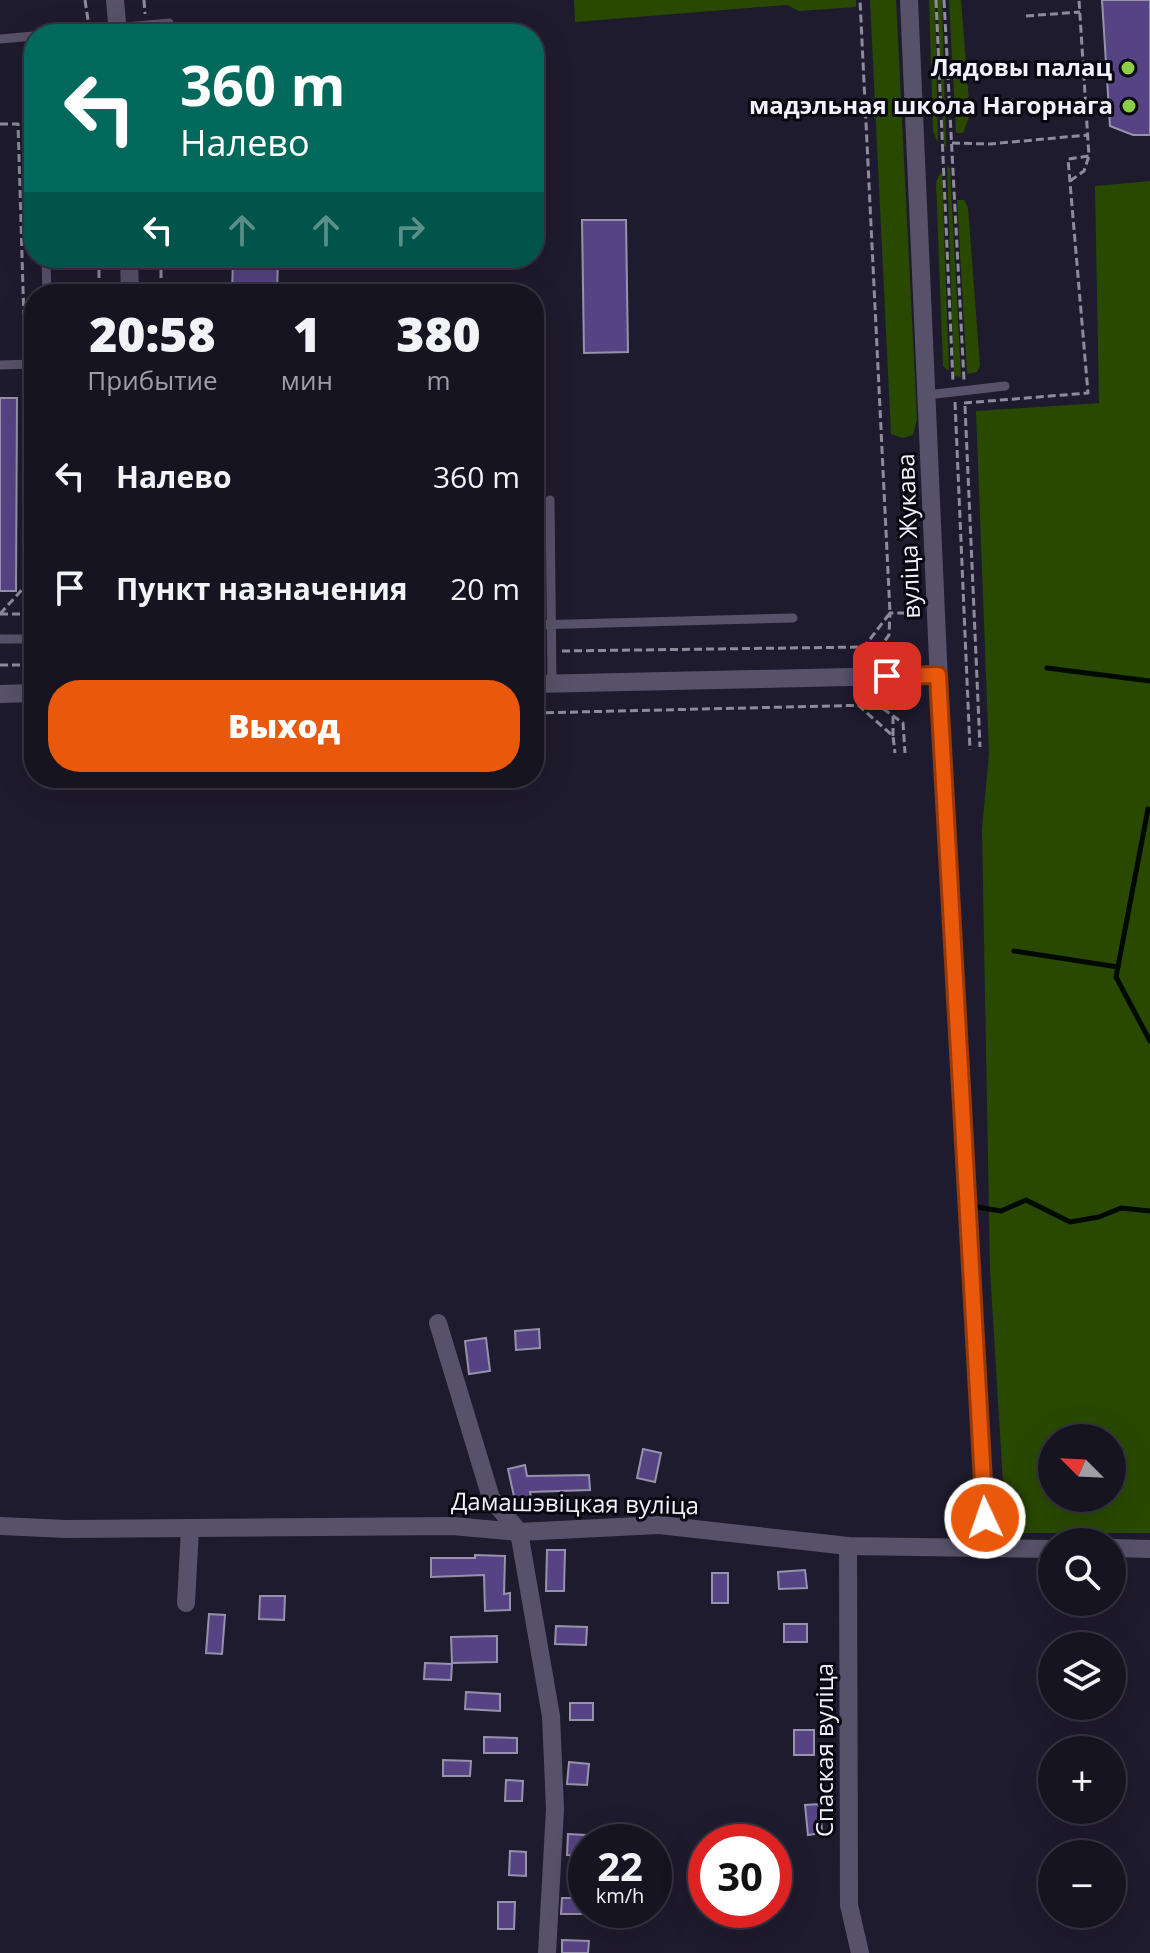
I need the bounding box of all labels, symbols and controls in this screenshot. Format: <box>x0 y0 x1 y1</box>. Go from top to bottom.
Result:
text: 360 m <box>180 46 346 122</box>
place label: Лядовы палац <box>931 50 1112 83</box>
icon: left <box>48 56 152 160</box>
marker: Лядовы палац <box>1119 59 1137 77</box>
place label: мадэльная школа Нагорнага <box>749 88 1113 121</box>
marker: мадэльная школа Нагорнага <box>1120 97 1138 115</box>
text: Налево <box>180 118 310 167</box>
icon: left <box>136 208 180 252</box>
icon: ahead <box>220 208 264 252</box>
icon: ahead <box>304 208 348 252</box>
icon: right <box>388 208 432 252</box>
text: 20:58 <box>89 301 216 366</box>
text: 1 <box>293 301 321 366</box>
text: 380 <box>396 301 481 366</box>
text: Прибытие <box>87 362 218 398</box>
text: мин <box>281 362 333 398</box>
text: m <box>426 362 450 398</box>
street label: вуліца Жукава <box>888 453 927 619</box>
icon: left <box>48 454 92 498</box>
text: Налево <box>116 456 232 497</box>
text: 360 m <box>433 456 520 497</box>
icon: arrive <box>48 566 92 610</box>
text: Пункт назначения <box>116 568 408 609</box>
text: 20 m <box>450 568 520 609</box>
pin <box>853 642 921 710</box>
icon: arrive <box>865 654 909 698</box>
button: Выход <box>48 680 520 772</box>
north arrow <box>1038 1424 1126 1512</box>
map controls <box>1038 1424 1126 1928</box>
position arrow <box>943 1476 1027 1560</box>
street label: Дамашэвіцкая вуліца <box>451 1484 699 1521</box>
button: search <box>1038 1528 1126 1616</box>
button: layers <box>1038 1632 1126 1720</box>
street label: Спаская вуліца <box>807 1663 840 1837</box>
button: + <box>1038 1736 1126 1824</box>
speed limit sign: 30 <box>688 1824 792 1928</box>
text: 22 <box>597 1838 643 1893</box>
button: − <box>1038 1840 1126 1928</box>
text: km/h <box>596 1882 644 1909</box>

